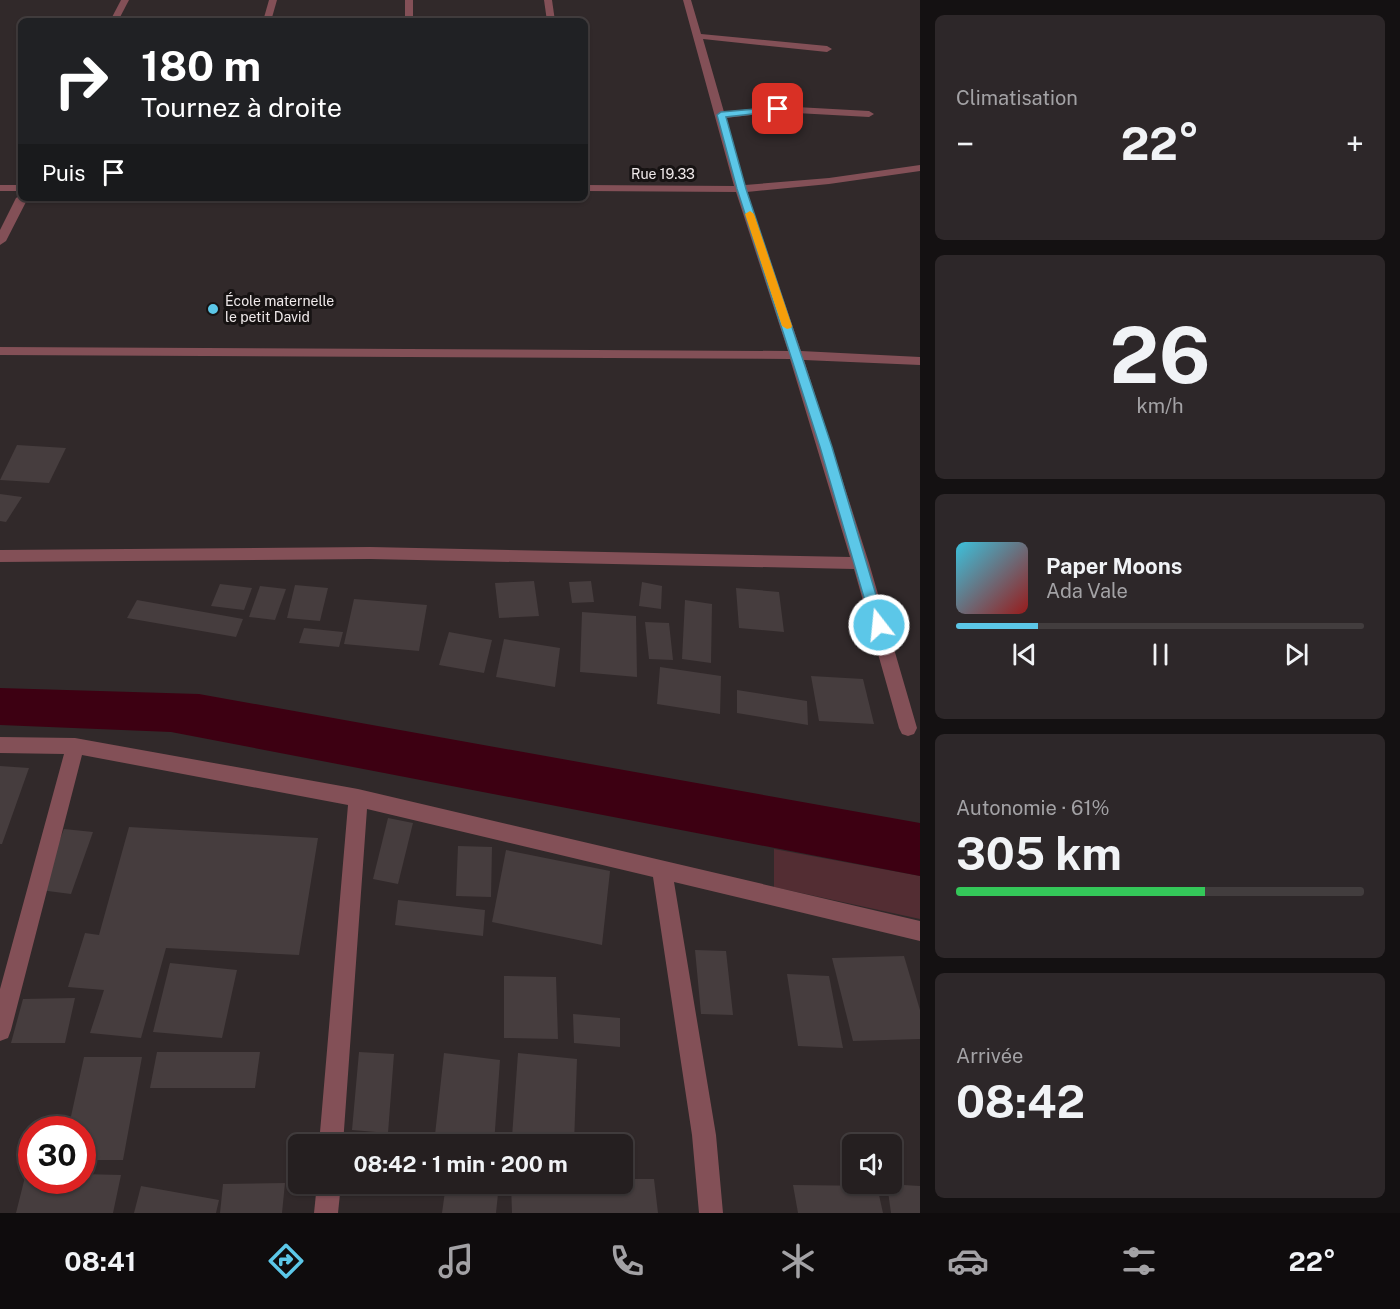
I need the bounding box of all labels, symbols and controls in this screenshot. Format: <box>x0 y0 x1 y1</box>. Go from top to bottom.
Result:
text: 180 m <box>141 41 261 90</box>
icon: right <box>42 42 120 120</box>
pin <box>752 83 803 134</box>
text: Climatisation <box>956 86 1078 110</box>
text: Tournez à droite <box>141 91 342 123</box>
icon: arrive <box>761 92 794 125</box>
text: 22° <box>1121 117 1199 170</box>
text: − <box>956 125 974 163</box>
text: + <box>1346 125 1364 163</box>
icon: arrive <box>97 156 130 189</box>
text: Puis <box>42 160 85 186</box>
street label: Rue 19.33 <box>631 166 695 182</box>
place label: École maternelle le petit David <box>225 292 334 325</box>
marker: École maternelle le petit David <box>206 302 220 316</box>
text: 26 <box>1109 309 1211 401</box>
text: km/h <box>1136 394 1184 418</box>
text: Paper Moons <box>1046 553 1182 579</box>
text: Ada Vale <box>1046 579 1128 603</box>
position arrow <box>847 593 911 657</box>
icon: previous <box>1008 638 1041 671</box>
icon: pause <box>1144 638 1177 671</box>
icon: next <box>1280 638 1313 671</box>
text: Autonomie · 61% <box>956 796 1110 820</box>
text: 305 km <box>956 827 1122 880</box>
text: Arrivée <box>956 1044 1023 1068</box>
text: 08:42 <box>956 1075 1085 1128</box>
speed limit sign: 30 <box>18 1116 96 1194</box>
map controls <box>842 1134 902 1194</box>
button: sound <box>842 1134 902 1194</box>
text: 08:42 · 1 min · 200 m <box>353 1151 568 1177</box>
icon: directions <box>265 1240 307 1282</box>
icon: music <box>435 1240 477 1282</box>
icon: phone <box>606 1240 648 1282</box>
icon: climate <box>777 1240 819 1282</box>
icon: car <box>947 1240 989 1282</box>
icon: filters <box>1118 1240 1160 1282</box>
text: 08:41 <box>64 1245 136 1277</box>
text: 22° <box>1289 1245 1336 1277</box>

